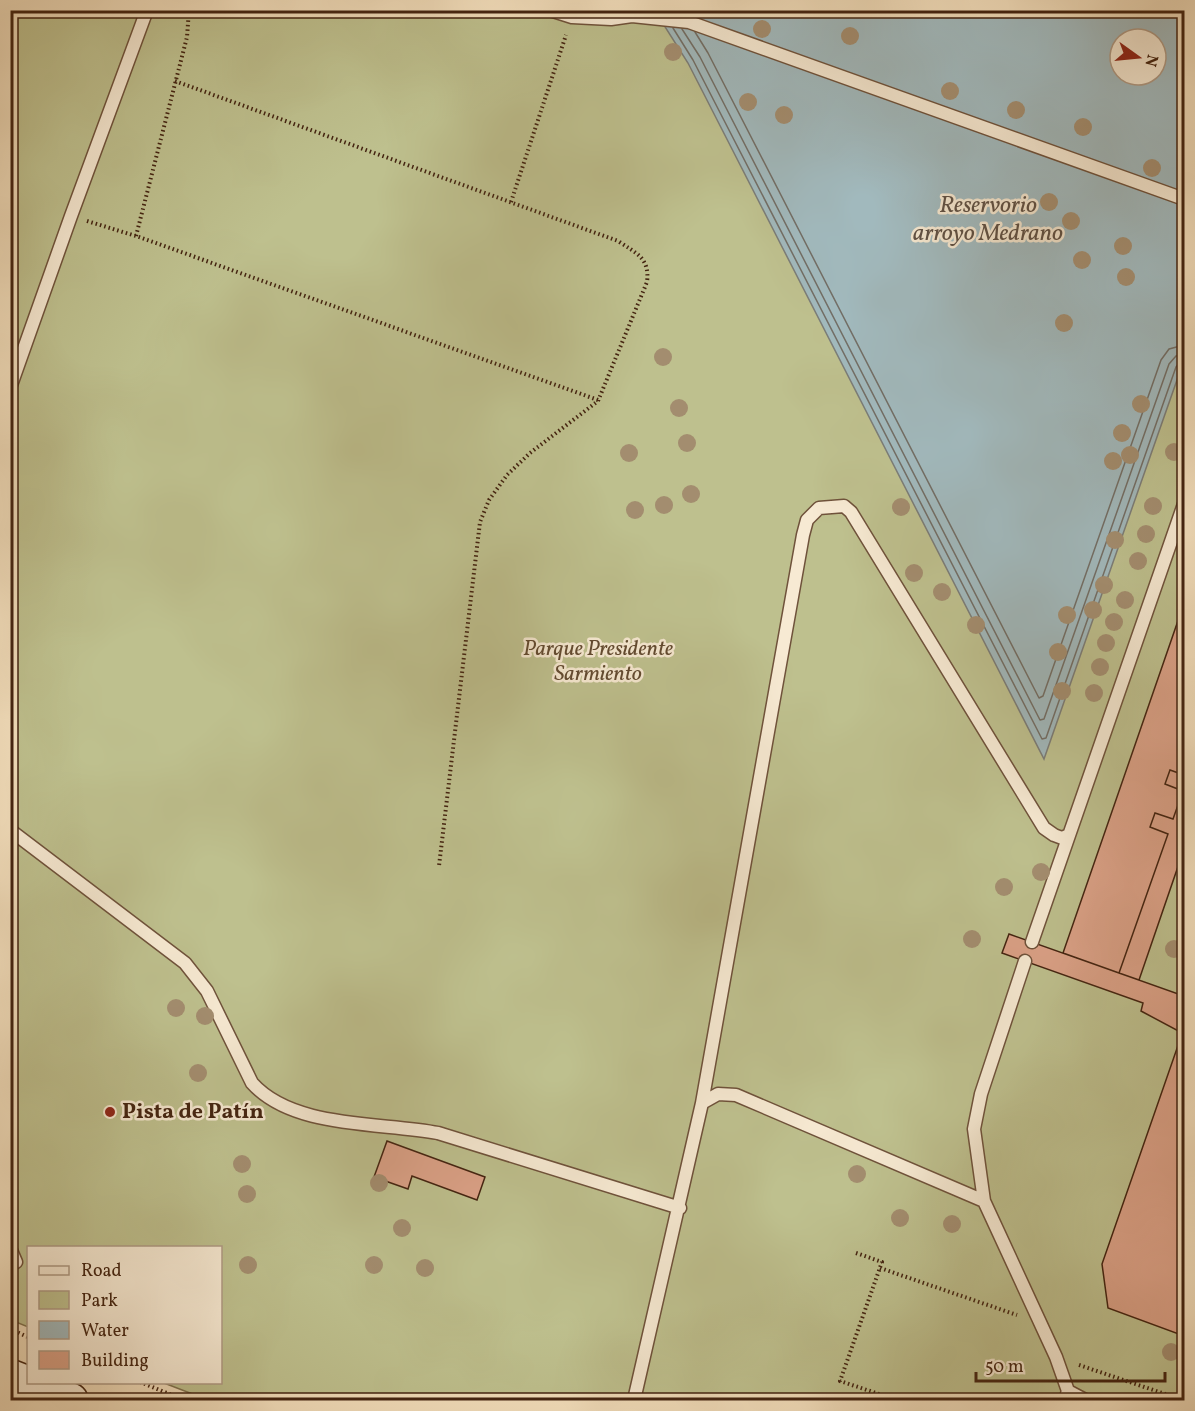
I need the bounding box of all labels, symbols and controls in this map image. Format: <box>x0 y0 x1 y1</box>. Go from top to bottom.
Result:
north arrow <box>1108 27 1168 87</box>
text: N <box>1138 52 1163 69</box>
water label: Reservorio arroyo Medrano <box>913 189 1063 251</box>
park label: Parque Presidente Sarmiento <box>523 634 673 690</box>
place label: Pista de Patín <box>122 1097 264 1128</box>
marker: Pista de Patín <box>103 1105 117 1119</box>
legend <box>27 1246 222 1384</box>
text: Road <box>81 1259 122 1284</box>
text: Park <box>81 1289 118 1314</box>
text: Water <box>81 1319 129 1344</box>
scale bar <box>976 1345 1165 1383</box>
text: Building <box>81 1349 149 1374</box>
text: 50 m <box>985 1355 1024 1380</box>

